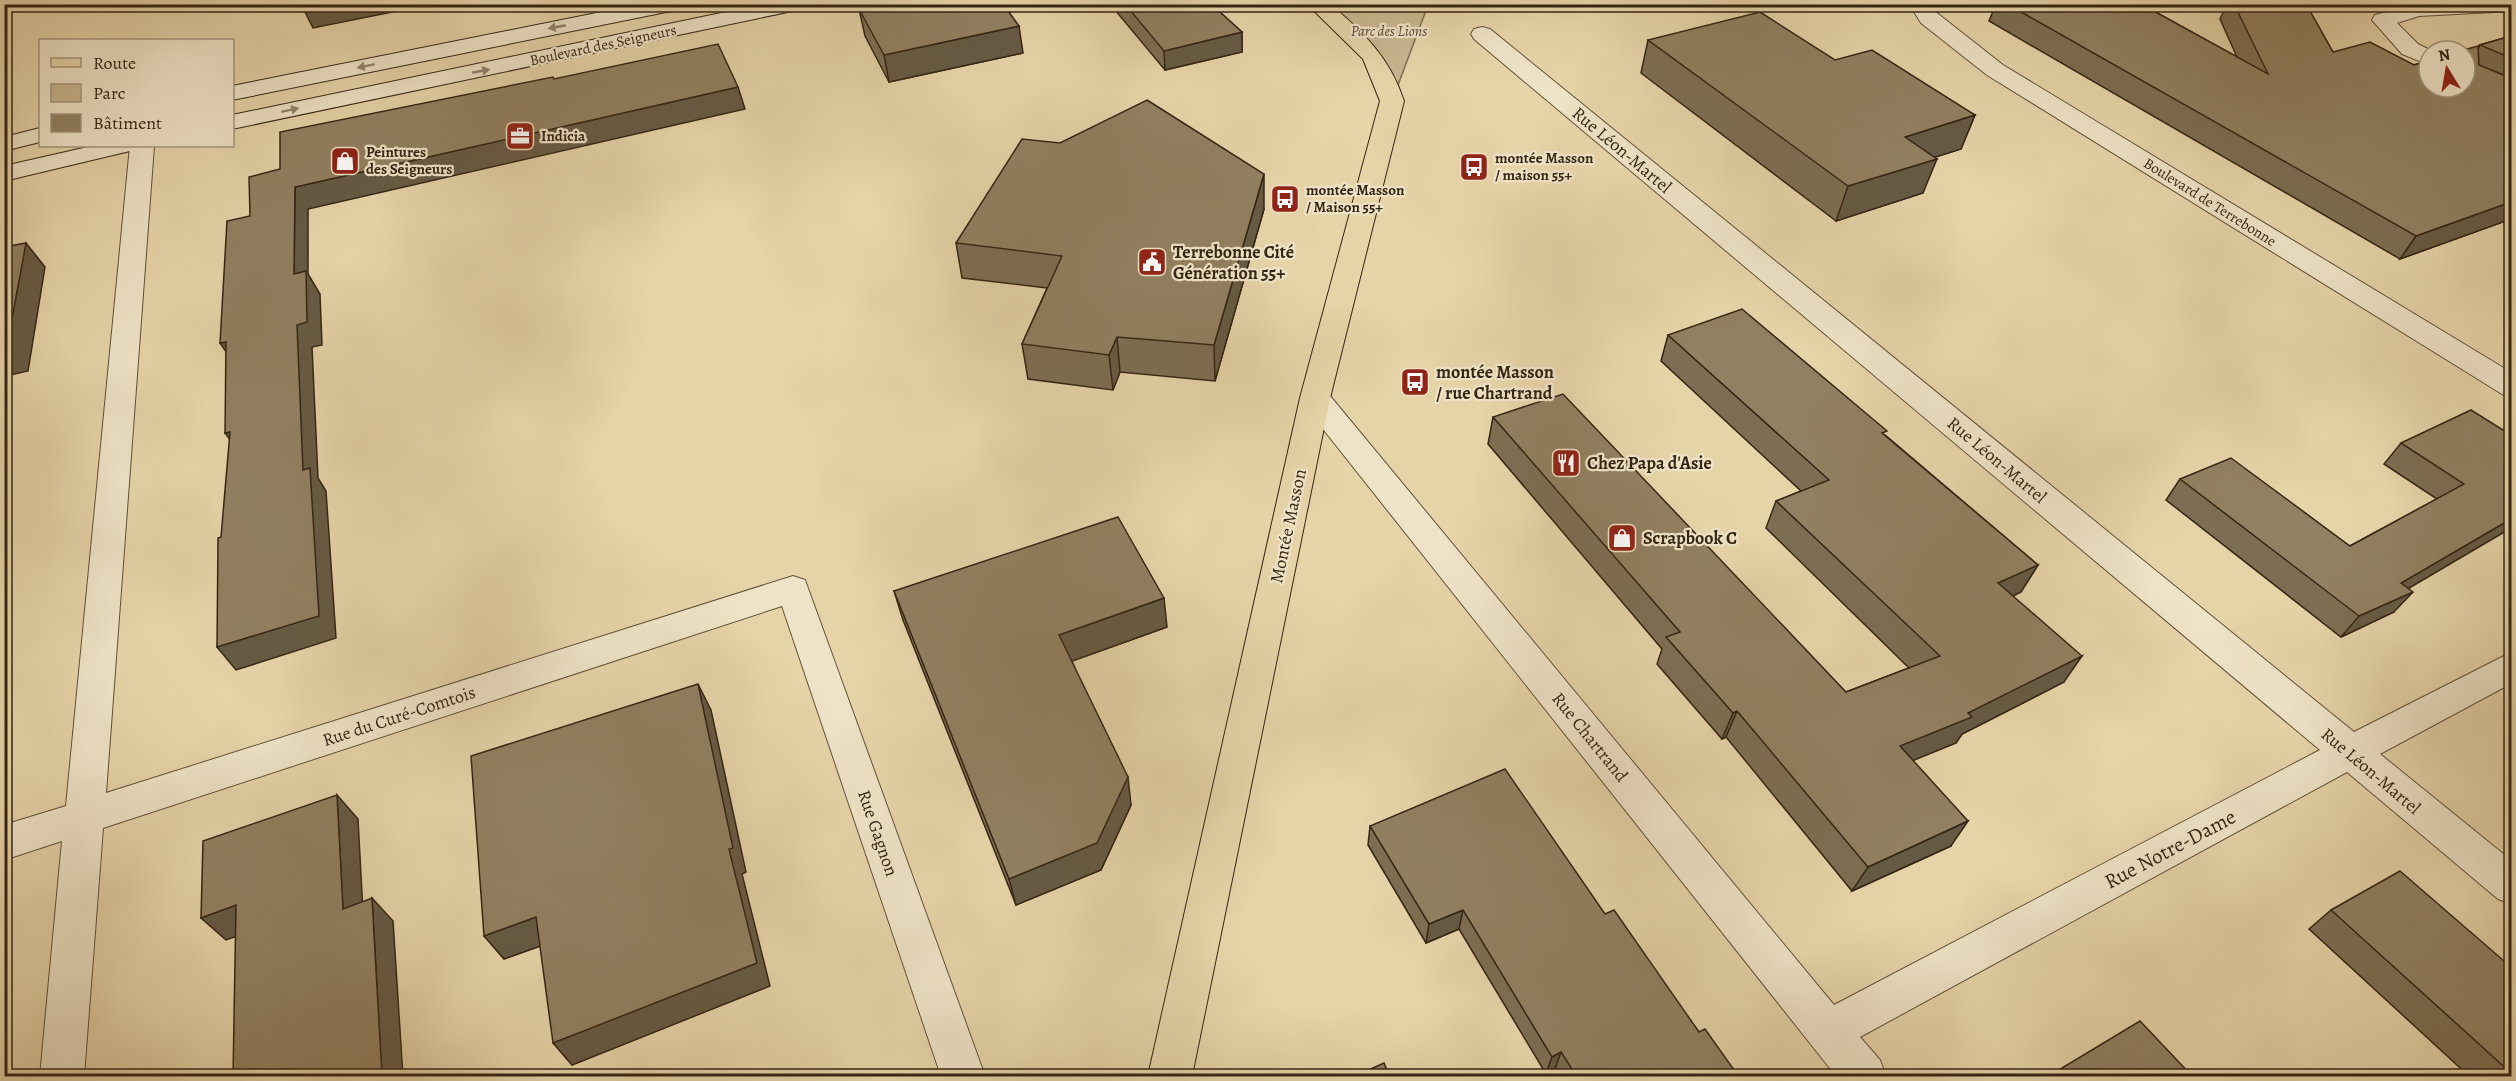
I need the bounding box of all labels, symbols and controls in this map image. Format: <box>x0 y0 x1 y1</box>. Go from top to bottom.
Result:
street label: Boulevard des Seigneurs <box>528 20 678 70</box>
park label: Parc des Lions <box>1351 21 1427 41</box>
one-way arrow <box>547 23 566 32</box>
legend <box>39 39 234 147</box>
north arrow <box>2417 39 2477 99</box>
text: N <box>2437 43 2452 67</box>
text: Route <box>93 51 136 75</box>
one-way arrow <box>357 61 375 71</box>
one-way arrow <box>471 66 490 75</box>
text: Parc <box>93 81 125 105</box>
street label: Rue Léon-Martel <box>1567 101 1677 199</box>
one-way arrow <box>281 105 300 114</box>
text: Bâtiment <box>93 111 162 135</box>
office icon: Indicia <box>504 120 536 152</box>
place label: Indicia <box>541 126 586 146</box>
place label: Peintures des Seigneurs <box>366 142 452 179</box>
shop icon: Peintures des Seigneurs <box>329 145 361 177</box>
place label: montée Masson / maison 55+ <box>1495 148 1594 185</box>
bus stop icon: montée Masson / maison 55+ <box>1458 151 1490 183</box>
street label: Boulevard de Terrebonne <box>2140 153 2280 251</box>
place label: montée Masson / Maison 55+ <box>1306 180 1405 217</box>
bus stop icon: montée Masson / Maison 55+ <box>1269 183 1301 215</box>
place label: Terrebonne Cité Génération 55+ <box>1173 240 1294 285</box>
public building icon: Terrebonne Cité Génération 55+ <box>1136 246 1168 278</box>
place label: montée Masson / rue Chartrand <box>1436 360 1554 405</box>
bus stop icon: montée Masson / rue Chartrand <box>1399 366 1431 398</box>
street label: Rue Léon-Martel <box>1942 411 2052 509</box>
restaurant icon: Chez Papa d'Asie <box>1550 447 1582 479</box>
place label: Chez Papa d'Asie <box>1587 451 1712 475</box>
street label: Montée Masson <box>1264 467 1312 585</box>
shop icon: Scrapbook C <box>1606 522 1638 554</box>
place label: Scrapbook C <box>1643 526 1737 550</box>
street label: Rue du Curé-Comtois <box>319 680 479 752</box>
street label: Rue Chartrand <box>1547 687 1634 787</box>
street label: Rue Léon-Martel <box>2316 722 2426 820</box>
street label: Rue Gagnon <box>852 787 904 879</box>
street label: Rue Notre-Dame <box>2099 803 2241 895</box>

